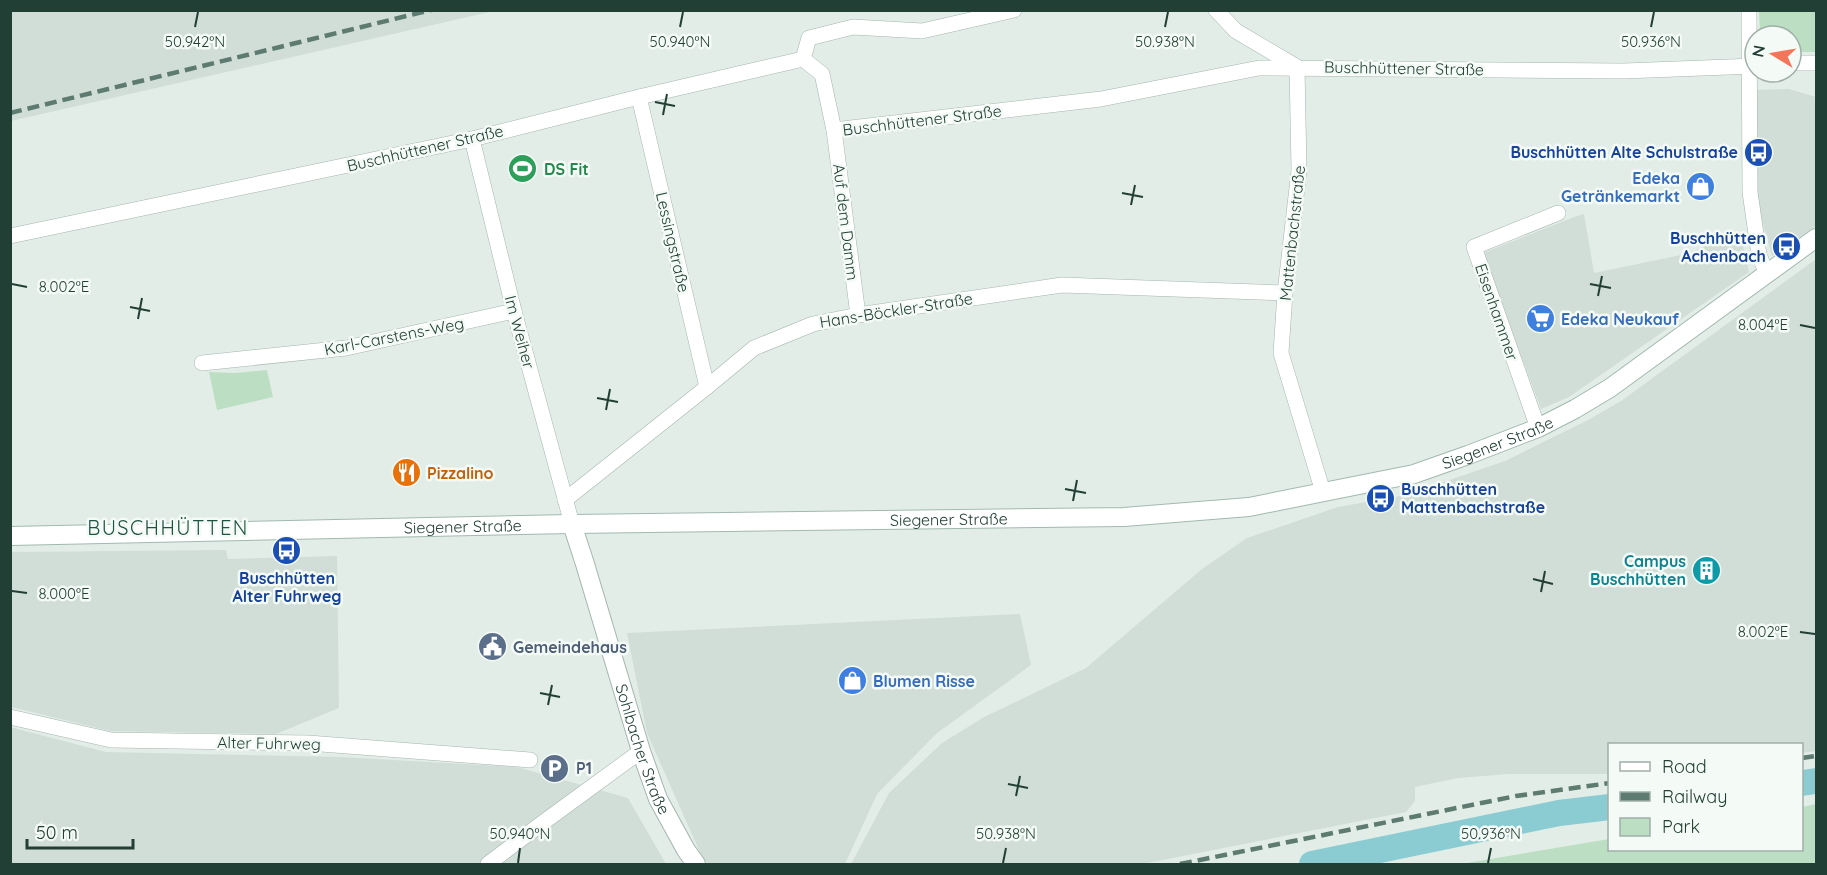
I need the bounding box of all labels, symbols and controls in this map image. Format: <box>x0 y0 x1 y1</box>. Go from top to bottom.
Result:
north arrow <box>1743 24 1803 84</box>
text: 50.942°N <box>165 32 225 51</box>
text: 50.940°N <box>650 32 710 51</box>
text: 50.938°N <box>1135 32 1195 51</box>
text: 50.936°N <box>1621 32 1681 51</box>
text: N <box>1747 43 1769 59</box>
street label: Buschhüttener Straße <box>1324 57 1484 79</box>
street label: Buschhüttener Straße <box>841 100 1003 140</box>
street label: Buschhüttener Straße <box>345 120 505 176</box>
bus stop icon: Buschhütten Alte Schulstraße <box>1743 136 1775 168</box>
place label: Buschhütten Alte Schulstraße <box>1510 142 1738 162</box>
sports icon: DS Fit <box>507 153 539 185</box>
place label: DS Fit <box>544 159 589 179</box>
street label: Auf dem Damm <box>829 162 863 282</box>
street label: Mattenbachstraße <box>1275 164 1309 302</box>
place label: Edeka Getränkemarkt <box>1561 168 1680 206</box>
shop icon: Edeka Getränkemarkt <box>1685 171 1717 203</box>
street label: Lessingstraße <box>652 190 694 294</box>
place label: Buschhütten Achenbach <box>1670 228 1766 266</box>
bus stop icon: Buschhütten Achenbach <box>1771 231 1803 263</box>
street label: Eisenhammer <box>1471 261 1523 363</box>
text: 8.002°E <box>39 277 89 296</box>
street label: Hans-Böckler-Straße <box>818 288 974 332</box>
street label: Im Weiher <box>501 293 539 371</box>
supermarket icon: Edeka Neukauf <box>1524 303 1556 335</box>
place label: Edeka Neukauf <box>1561 309 1679 329</box>
street label: Karl-Carstens-Weg <box>322 313 466 359</box>
text: 8.004°E <box>1738 315 1788 334</box>
street label: Siegener Straße <box>1439 412 1557 473</box>
restaurant icon: Pizzalino <box>390 457 422 489</box>
place label: Pizzalino <box>427 463 494 483</box>
place label: Buschhütten Mattenbachstraße <box>1401 479 1545 517</box>
bus stop icon: Buschhütten Mattenbachstraße <box>1364 482 1396 514</box>
street label: Siegener Straße <box>890 508 1008 530</box>
district label: BUSCHHÜTTEN <box>87 515 249 540</box>
street label: Siegener Straße <box>404 515 522 538</box>
bus stop icon: Buschhütten Alter Fuhrweg <box>271 534 303 566</box>
place label: Campus Buschhütten <box>1590 551 1686 589</box>
building icon: Campus Buschhütten <box>1691 554 1723 586</box>
place label: Buschhütten Alter Fuhrweg <box>233 568 341 606</box>
text: 8.000°E <box>38 584 90 603</box>
text: 8.002°E <box>1738 622 1788 641</box>
public building icon: Gemeindehaus <box>476 631 508 663</box>
place label: Gemeindehaus <box>513 637 627 657</box>
shop icon: Blumen Risse <box>836 665 868 697</box>
place label: Blumen Risse <box>873 671 975 691</box>
street label: Sohlbacher Straße <box>611 681 675 818</box>
street label: Alter Fuhrweg <box>217 732 321 754</box>
legend <box>1608 743 1803 851</box>
parking icon: P1 <box>539 752 571 784</box>
text: Road <box>1662 755 1707 778</box>
place label: P1 <box>576 758 592 778</box>
text: Railway <box>1662 785 1728 808</box>
scale bar <box>27 812 134 850</box>
text: Park <box>1662 815 1700 838</box>
text: 50 m <box>36 821 78 844</box>
text: 50.940°N <box>490 824 550 843</box>
text: 50.938°N <box>976 824 1036 843</box>
text: 50.936°N <box>1461 824 1521 843</box>

